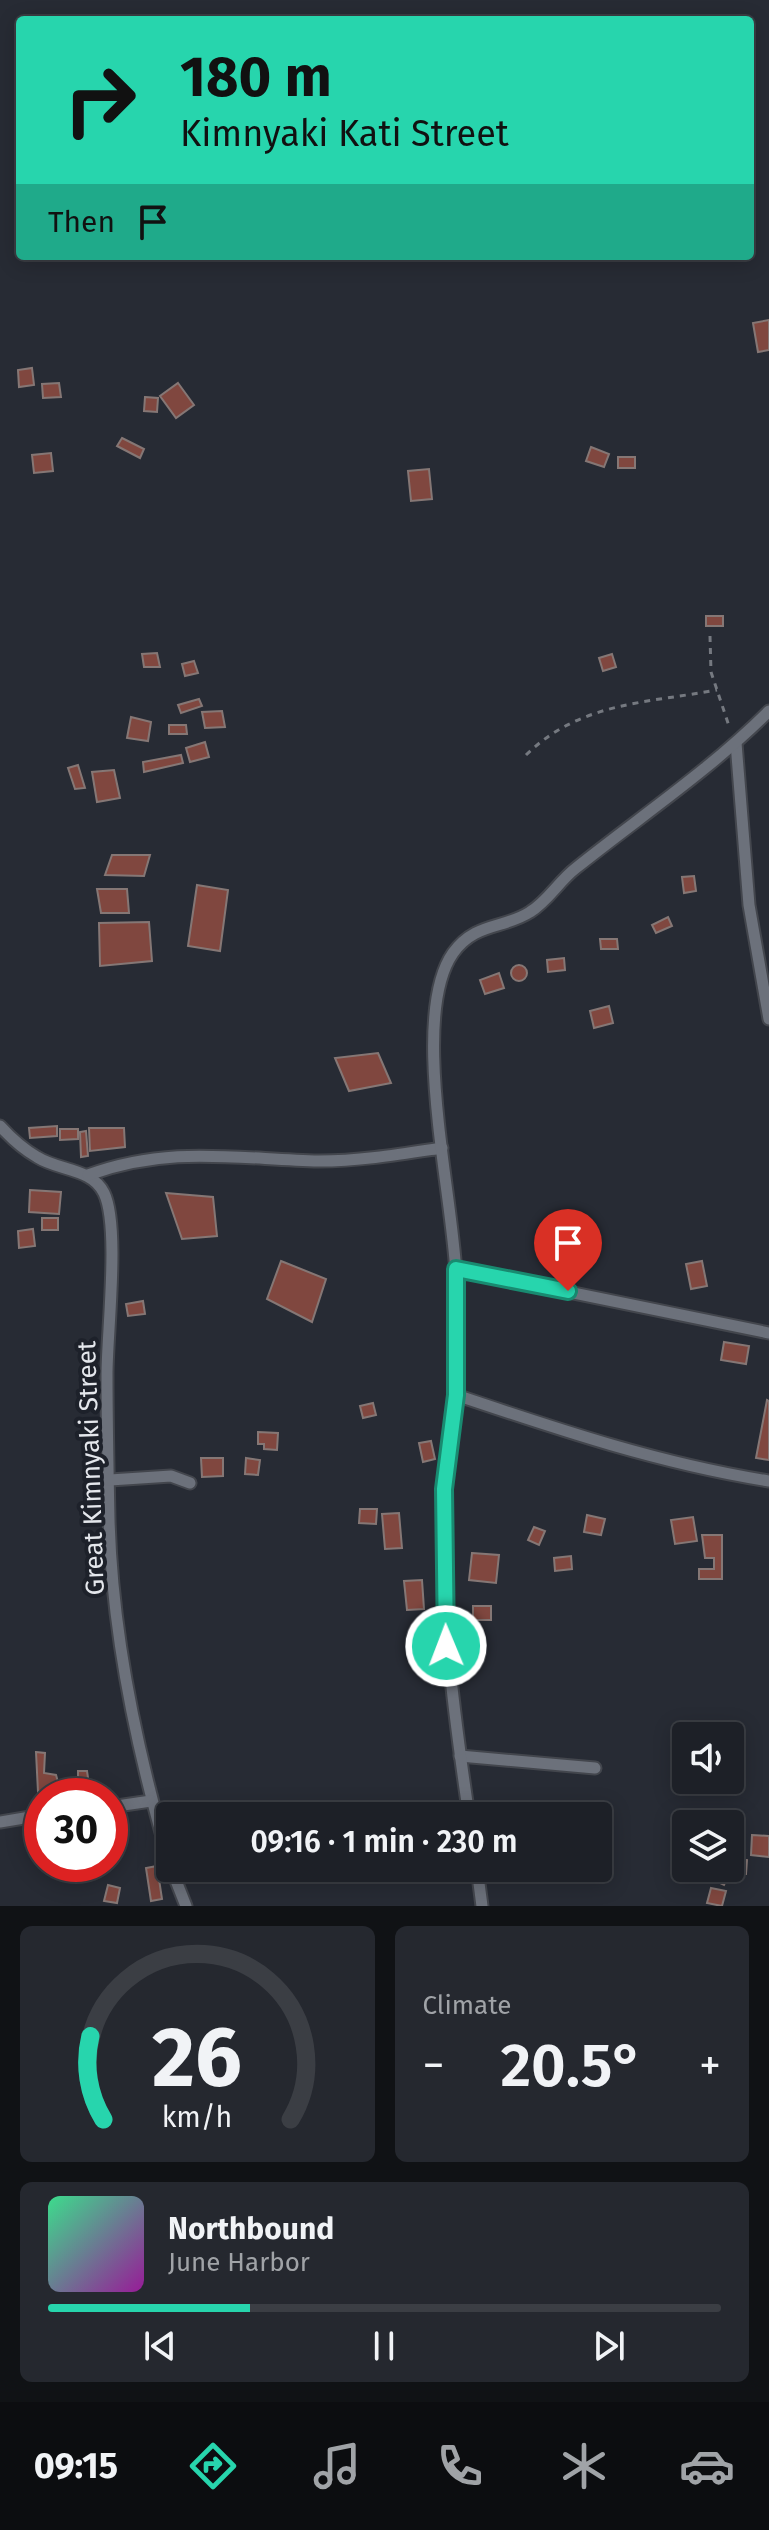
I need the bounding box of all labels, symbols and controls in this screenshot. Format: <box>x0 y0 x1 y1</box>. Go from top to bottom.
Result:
text: 180 m <box>180 44 332 111</box>
icon: right <box>48 48 152 152</box>
text: Kimnyaki Kati Street <box>180 112 509 156</box>
icon: arrive <box>131 200 175 244</box>
text: Then <box>48 204 115 240</box>
pin <box>534 1209 602 1291</box>
icon: arrive <box>546 1221 590 1265</box>
street label: Great Kimnyaki Street <box>71 1340 111 1596</box>
position arrow <box>404 1604 488 1688</box>
map controls <box>672 1722 744 1882</box>
button: sound <box>672 1722 744 1794</box>
speed limit sign: 30 <box>24 1778 128 1882</box>
button: layers <box>672 1810 744 1882</box>
text: 09:16 · 1 min · 230 m <box>251 1824 517 1860</box>
text: Climate <box>423 1990 511 2021</box>
text: 26 <box>152 2008 242 2108</box>
text: 20.5° <box>500 2030 643 2102</box>
text: − <box>423 2039 445 2092</box>
text: + <box>699 2039 721 2092</box>
text: km/h <box>162 2100 233 2135</box>
text: Northbound <box>168 2211 334 2247</box>
text: June Harbor <box>168 2247 310 2278</box>
icon: previous <box>138 2324 182 2368</box>
icon: pause <box>362 2324 406 2368</box>
icon: next <box>587 2324 631 2368</box>
icon: directions <box>185 2438 241 2494</box>
icon: music <box>309 2438 365 2494</box>
icon: phone <box>432 2438 488 2494</box>
icon: climate <box>556 2438 612 2494</box>
icon: car <box>679 2438 735 2494</box>
text: 09:15 <box>34 2444 118 2488</box>

